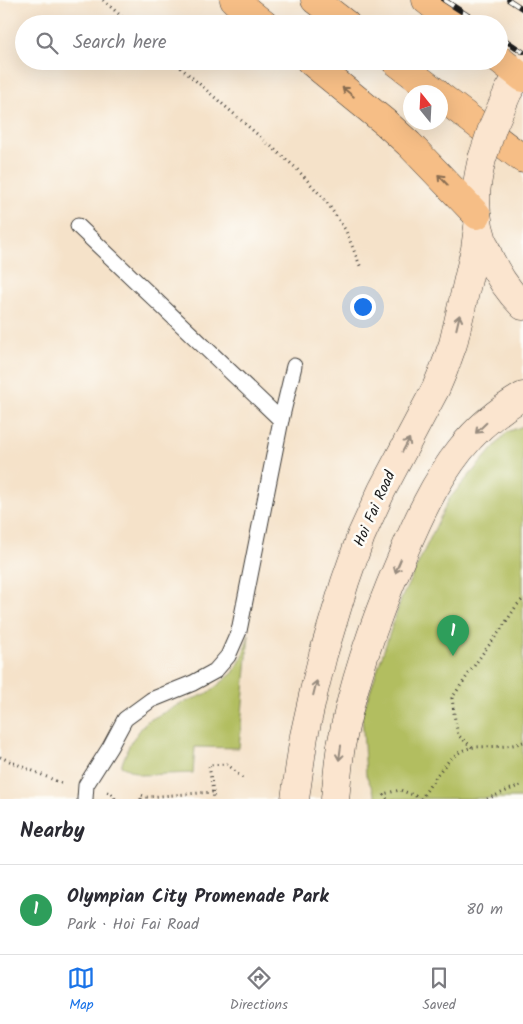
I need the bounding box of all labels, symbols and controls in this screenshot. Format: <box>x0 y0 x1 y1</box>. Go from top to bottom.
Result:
search box <box>15 15 508 70</box>
text: Search here <box>73 28 167 58</box>
icon: search <box>33 29 61 57</box>
north arrow <box>403 85 448 130</box>
one-way arrow <box>342 87 355 98</box>
one-way arrow <box>437 173 449 186</box>
your location <box>350 294 376 320</box>
one-way arrow <box>454 315 463 331</box>
one-way arrow <box>475 422 487 434</box>
one-way arrow <box>401 437 411 452</box>
street label: Hoi Fai Road <box>348 467 403 551</box>
one-way arrow <box>392 558 402 573</box>
pin: 1 <box>437 615 469 656</box>
one-way arrow <box>311 681 320 697</box>
one-way arrow <box>335 744 345 760</box>
text: Nearby <box>20 815 85 848</box>
text: Olympian City Promenade Park <box>67 882 329 912</box>
text: 1 <box>34 897 38 922</box>
text: 80 m <box>466 897 503 922</box>
text: Park · Hoi Fai Road <box>67 912 199 937</box>
tab: Map <box>67 964 95 1016</box>
tab: Directions <box>230 964 288 1016</box>
tab: Saved <box>422 964 456 1016</box>

